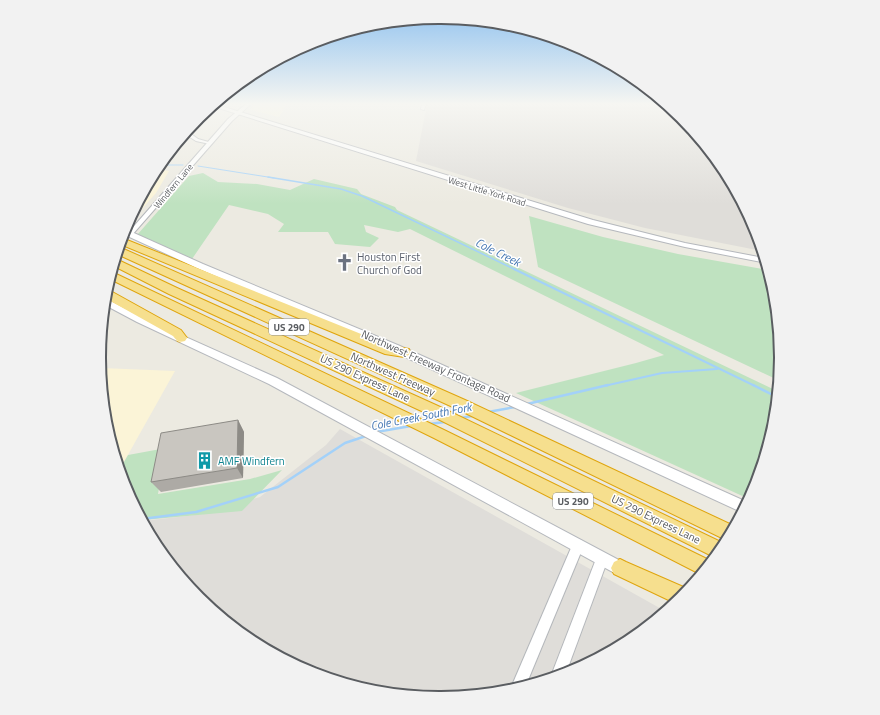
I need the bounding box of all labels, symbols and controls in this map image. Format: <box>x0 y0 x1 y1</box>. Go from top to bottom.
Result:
street label: Windfern Lane <box>150 160 196 211</box>
street label: West Little York Road <box>446 173 528 209</box>
water label: Cole Creek <box>472 233 526 272</box>
place label: Houston First Church of God <box>357 249 422 278</box>
church icon: Houston First Church of God <box>334 253 354 273</box>
road number: US 290 <box>269 319 309 335</box>
street label: Northwest Freeway Frontage Road <box>360 327 512 405</box>
street label: Northwest Freeway <box>349 349 437 399</box>
street label: US 290 Express Lane <box>317 350 413 406</box>
water label: Cole Creek South Fork <box>369 397 475 435</box>
building icon: AMF Windfern <box>195 451 215 471</box>
place label: AMF Windfern <box>218 453 285 469</box>
street label: US 290 Express Lane <box>609 490 704 548</box>
road number: US 290 <box>553 493 593 509</box>

